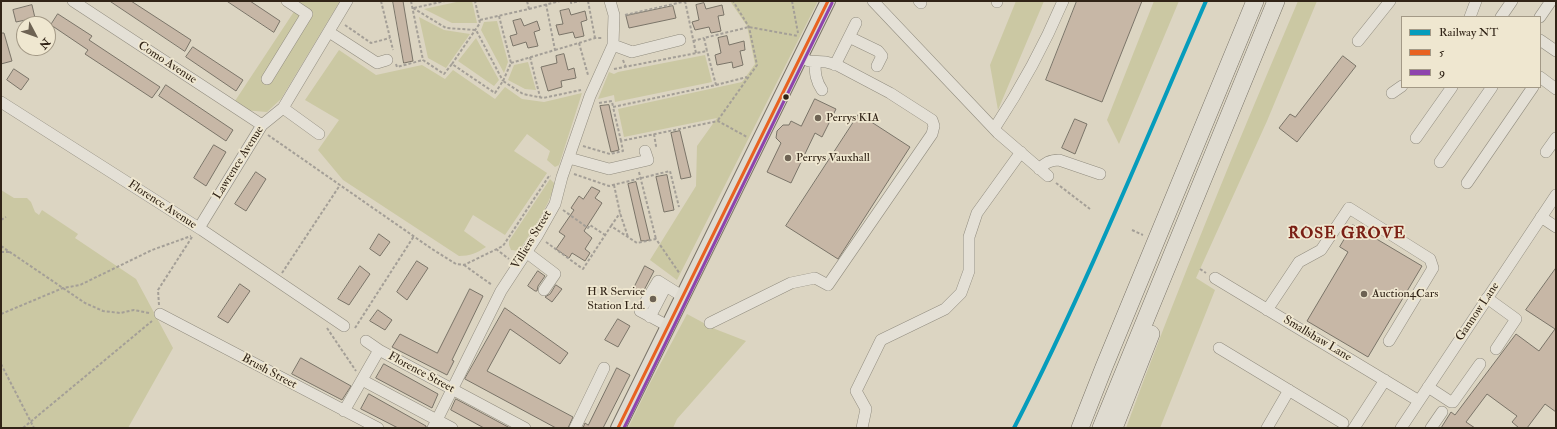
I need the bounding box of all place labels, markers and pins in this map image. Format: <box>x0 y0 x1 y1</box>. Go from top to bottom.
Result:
unlabelled marker <box>781 92 791 102</box>
place label: Perrys KIA <box>826 111 879 125</box>
marker: Perrys KIA <box>813 113 823 123</box>
place label: Perrys Vauxhall <box>796 151 870 165</box>
marker: Perrys Vauxhall <box>783 153 793 163</box>
place label: H R Service Station Ltd. <box>587 285 645 313</box>
place label: Auction4Cars <box>1372 287 1438 301</box>
marker: Auction4Cars <box>1359 289 1369 299</box>
marker: H R Service Station Ltd. <box>648 294 658 304</box>

